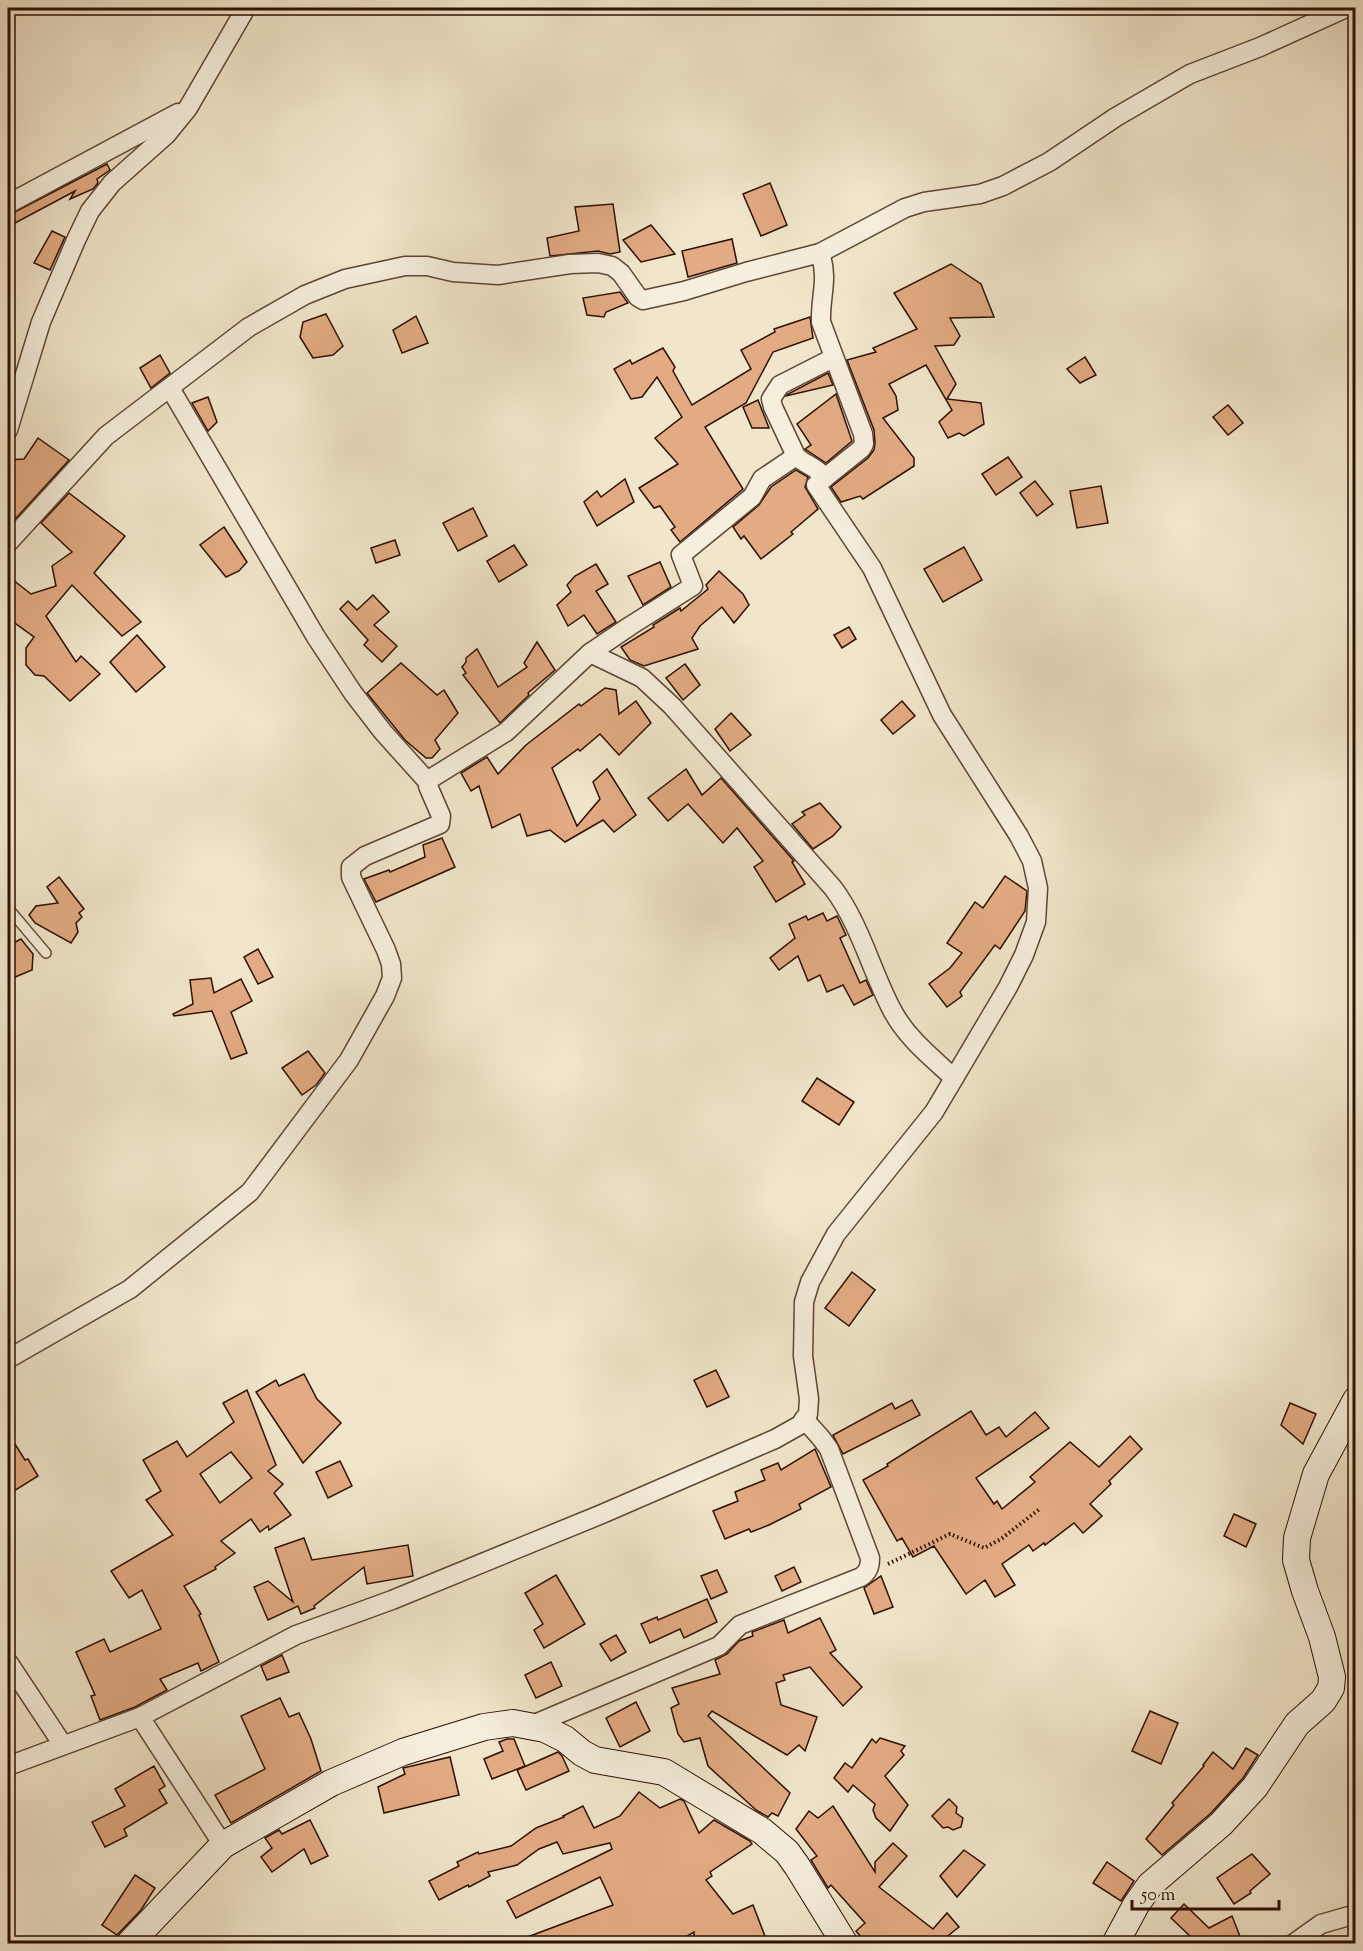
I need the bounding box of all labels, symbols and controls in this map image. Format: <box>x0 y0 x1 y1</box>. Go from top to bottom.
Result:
scale bar <box>1132 1873 1279 1911</box>
text: 50 m <box>1140 1883 1176 1909</box>

